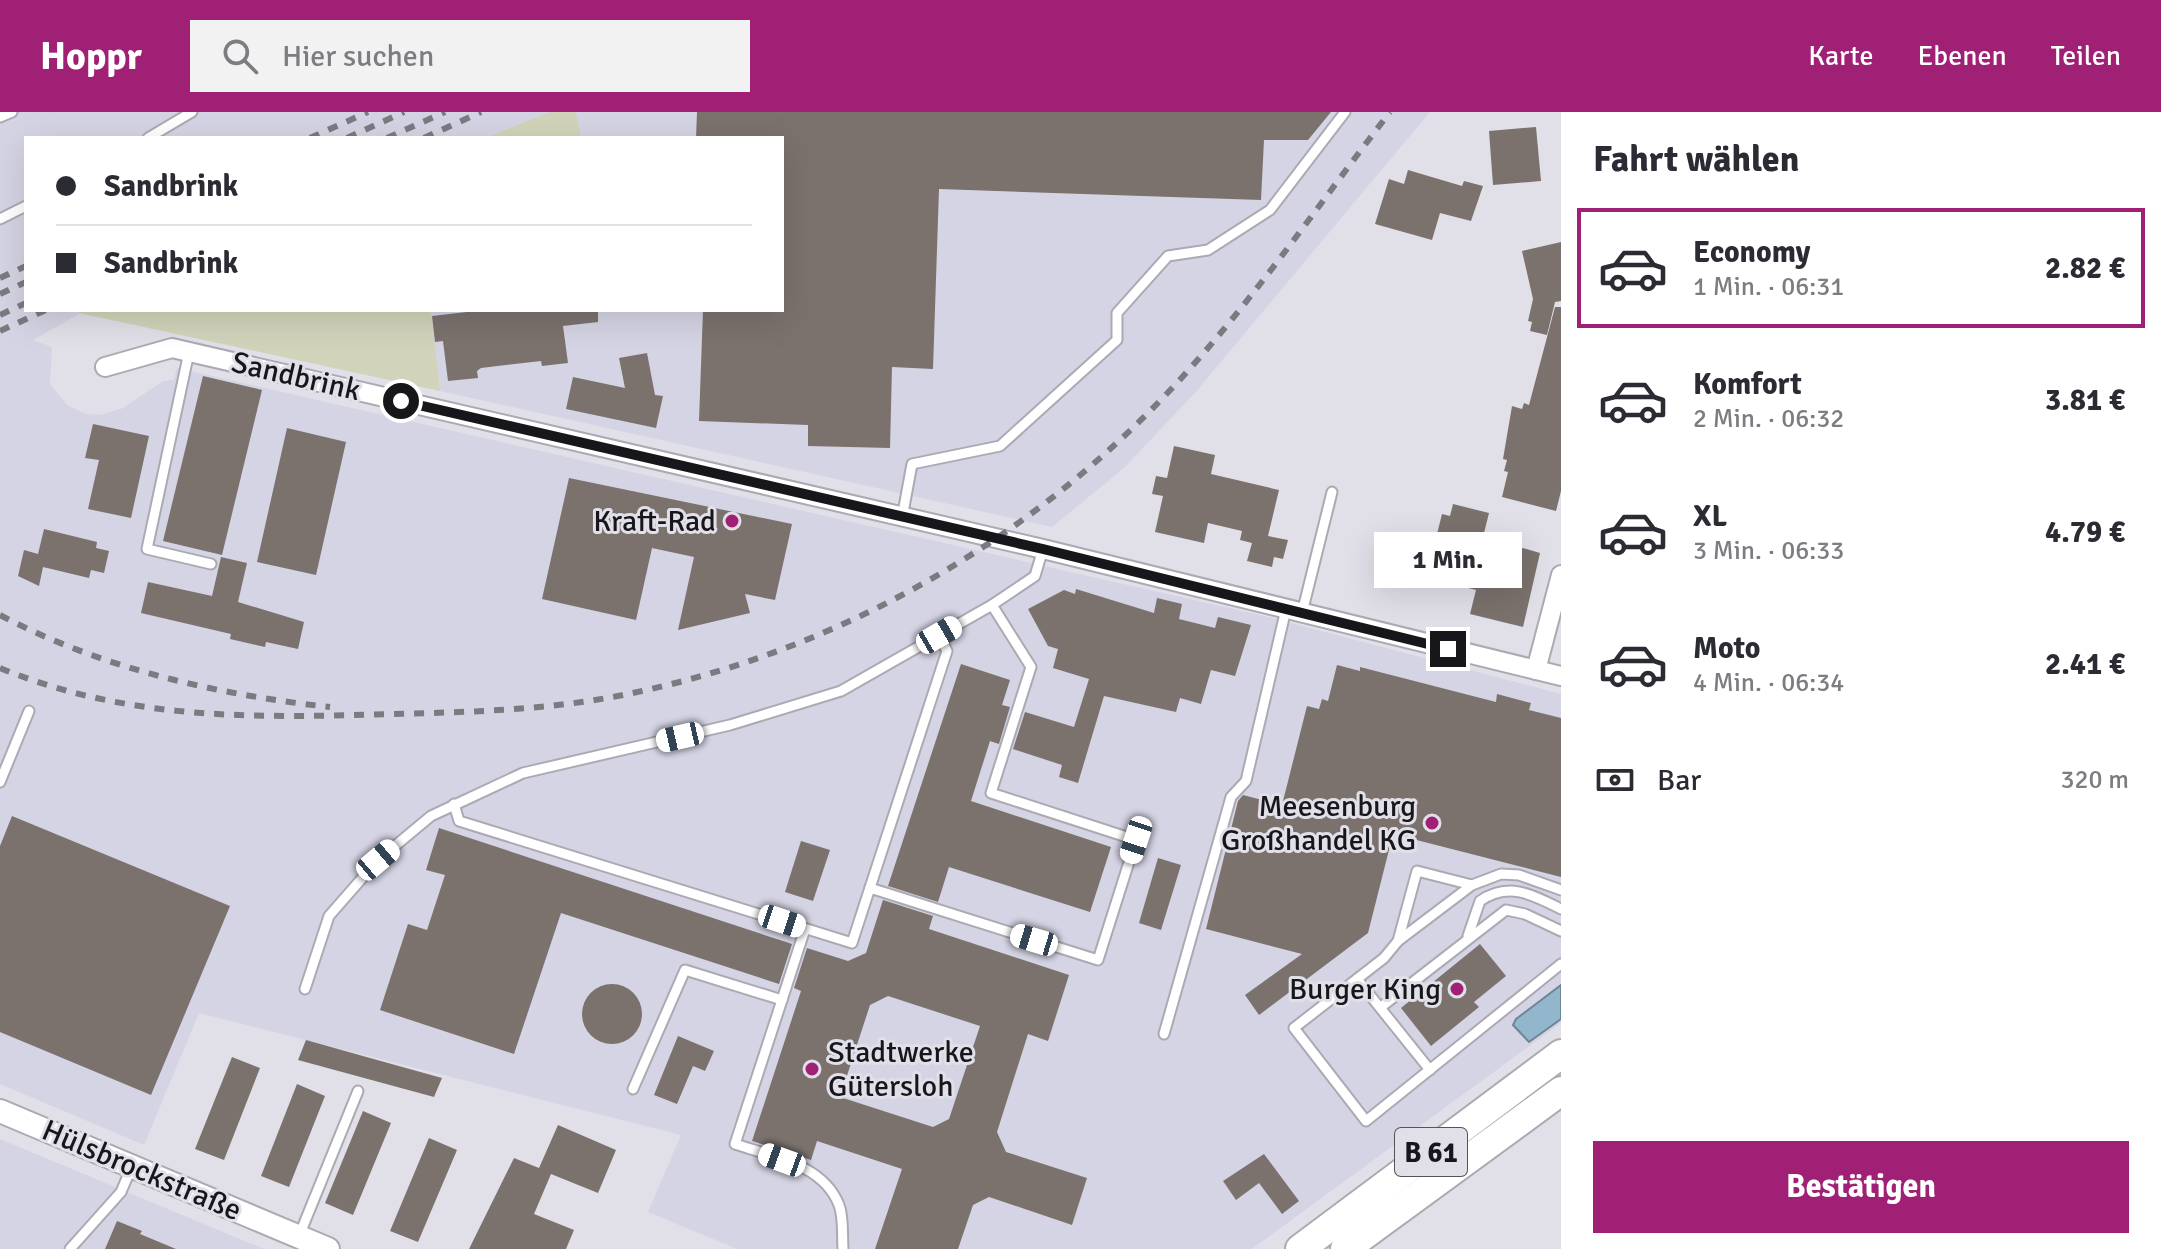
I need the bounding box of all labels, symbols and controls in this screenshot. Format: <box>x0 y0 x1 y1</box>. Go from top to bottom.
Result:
search box <box>190 20 750 92</box>
text: Hoppr <box>40 33 142 80</box>
icon: search <box>218 34 262 78</box>
text: Hier suchen <box>282 38 434 75</box>
text: Karte <box>1808 39 1874 73</box>
text: Ebenen <box>1918 39 2007 73</box>
text: Teilen <box>2051 39 2121 73</box>
text: Fahrt wählen <box>1593 137 1799 182</box>
text: Sandbrink <box>104 168 238 205</box>
icon: car <box>1597 232 1669 304</box>
text: Economy <box>1693 234 1810 271</box>
text: Sandbrink <box>104 245 238 282</box>
text: 2.82 € <box>2045 250 2125 287</box>
text: 1 Min. · 06:31 <box>1693 271 1844 303</box>
street label: Sandbrink <box>228 344 364 409</box>
icon: car <box>1597 364 1669 436</box>
text: Komfort <box>1693 366 1802 403</box>
text: 3.81 € <box>2045 382 2125 419</box>
route start <box>383 383 419 419</box>
text: 2 Min. · 06:32 <box>1693 403 1844 435</box>
icon: car <box>1597 496 1669 568</box>
text: XL <box>1693 498 1727 535</box>
place label: Kraft-Rad <box>593 503 716 540</box>
marker: Kraft-Rad <box>723 512 741 530</box>
text: 4.79 € <box>2045 514 2125 551</box>
callout: 1 Min. <box>1374 533 1522 589</box>
text: 3 Min. · 06:33 <box>1693 535 1844 567</box>
text: 1 Min. <box>1413 544 1483 576</box>
car <box>912 613 966 657</box>
icon: car <box>1597 628 1669 700</box>
text: Moto <box>1693 630 1760 667</box>
route end <box>1430 631 1466 667</box>
text: 2.41 € <box>2045 646 2125 683</box>
text: 4 Min. · 06:34 <box>1693 667 1844 699</box>
car <box>654 720 706 754</box>
icon: cash <box>1593 758 1637 802</box>
text: Bar <box>1657 762 1701 799</box>
text: 320 m <box>2060 764 2129 796</box>
place label: Meesenburg Großhandel KG <box>1221 788 1416 859</box>
car <box>1117 813 1155 867</box>
marker: Meesenburg Großhandel KG <box>1423 814 1441 832</box>
car <box>352 835 404 885</box>
car <box>755 902 809 940</box>
car <box>1008 922 1060 958</box>
place label: Burger King <box>1289 971 1441 1008</box>
marker: Burger King <box>1448 980 1466 998</box>
place label: Stadtwerke Gütersloh <box>828 1034 974 1105</box>
marker: Stadtwerke Gütersloh <box>803 1060 821 1078</box>
street label: Hülsbrockstraße <box>36 1112 247 1229</box>
road number: B 61 <box>1395 1128 1467 1176</box>
car <box>755 1141 809 1179</box>
button: Bestätigen <box>1593 1141 2129 1233</box>

